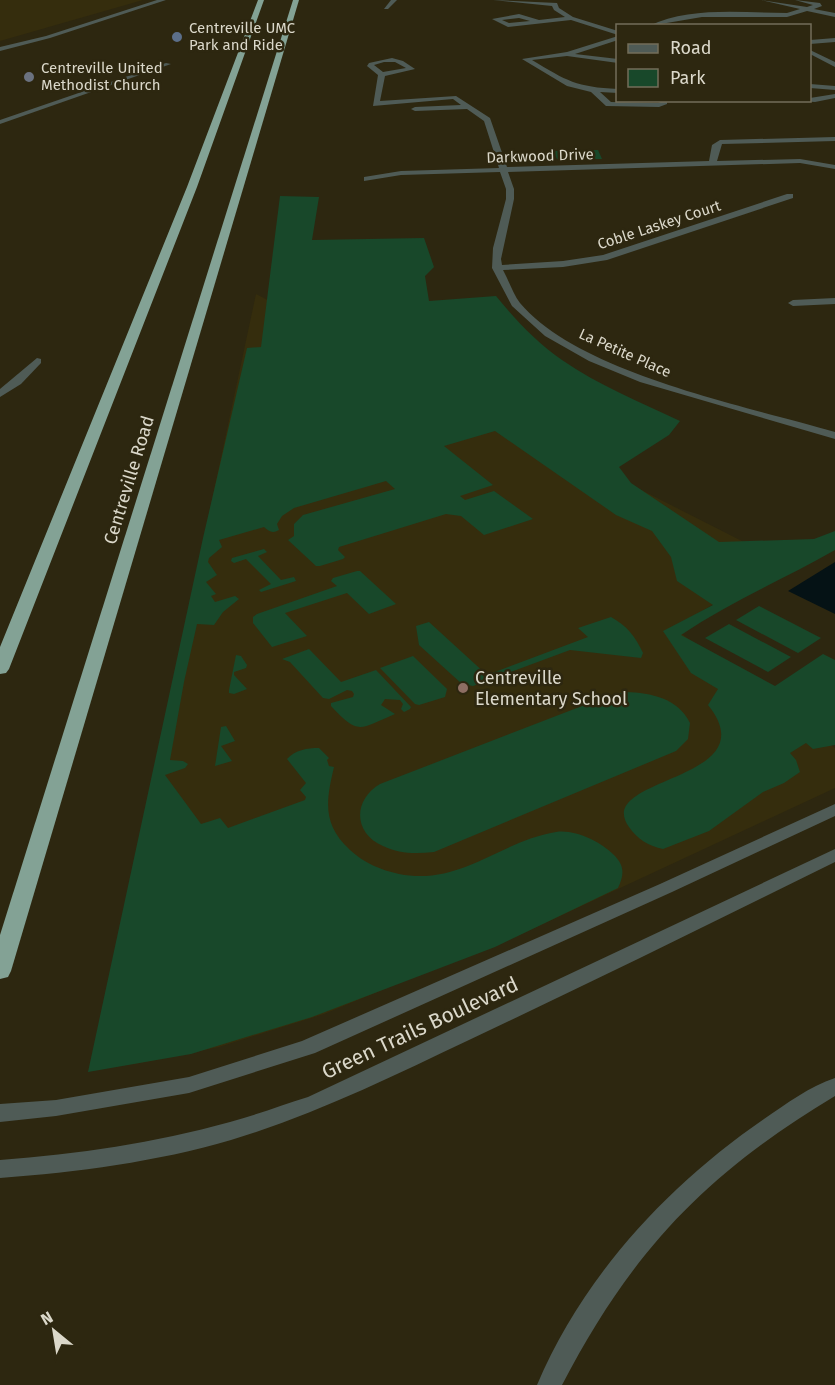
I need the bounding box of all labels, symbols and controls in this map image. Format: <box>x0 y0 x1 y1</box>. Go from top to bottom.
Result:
place label: Centreville UMC Park and Ride <box>189 19 296 54</box>
legend <box>616 24 811 102</box>
marker: Centreville UMC Park and Ride <box>170 30 184 44</box>
text: Road <box>670 37 712 59</box>
place label: Centreville United Methodist Church <box>41 59 163 94</box>
text: Park <box>670 67 706 89</box>
marker: Centreville United Methodist Church <box>22 70 36 84</box>
street label: Darkwood Drive <box>486 145 594 167</box>
street label: Coble Laskey Court <box>595 196 723 253</box>
street label: La Petite Place <box>576 325 674 381</box>
street label: Centreville Road <box>99 413 159 547</box>
place label: Centreville Elementary School <box>475 667 627 710</box>
marker: Centreville Elementary School <box>456 681 470 695</box>
street label: Green Trails Boulevard <box>317 971 523 1085</box>
north arrow <box>24 1301 84 1361</box>
text: N <box>37 1308 56 1329</box>

